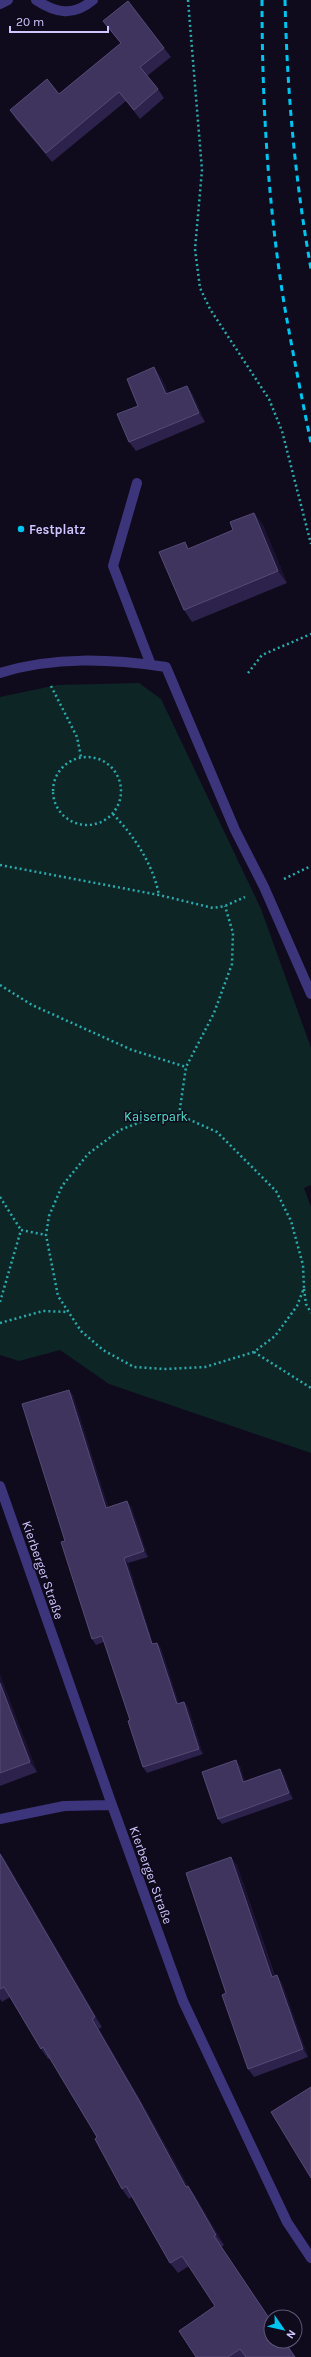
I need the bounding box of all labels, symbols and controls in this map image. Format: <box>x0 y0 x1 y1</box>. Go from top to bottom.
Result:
scale bar <box>10 8 108 34</box>
text: 20 m <box>16 15 44 29</box>
place label: Festplatz <box>29 522 86 537</box>
marker: Festplatz <box>16 524 26 534</box>
park label: Kaiserpark <box>124 1109 188 1124</box>
street label: Kierberger Straße <box>19 1519 67 1621</box>
street label: Kierberger Straße <box>126 1824 176 1926</box>
north arrow <box>263 2309 303 2349</box>
text: N <box>283 2327 298 2341</box>

